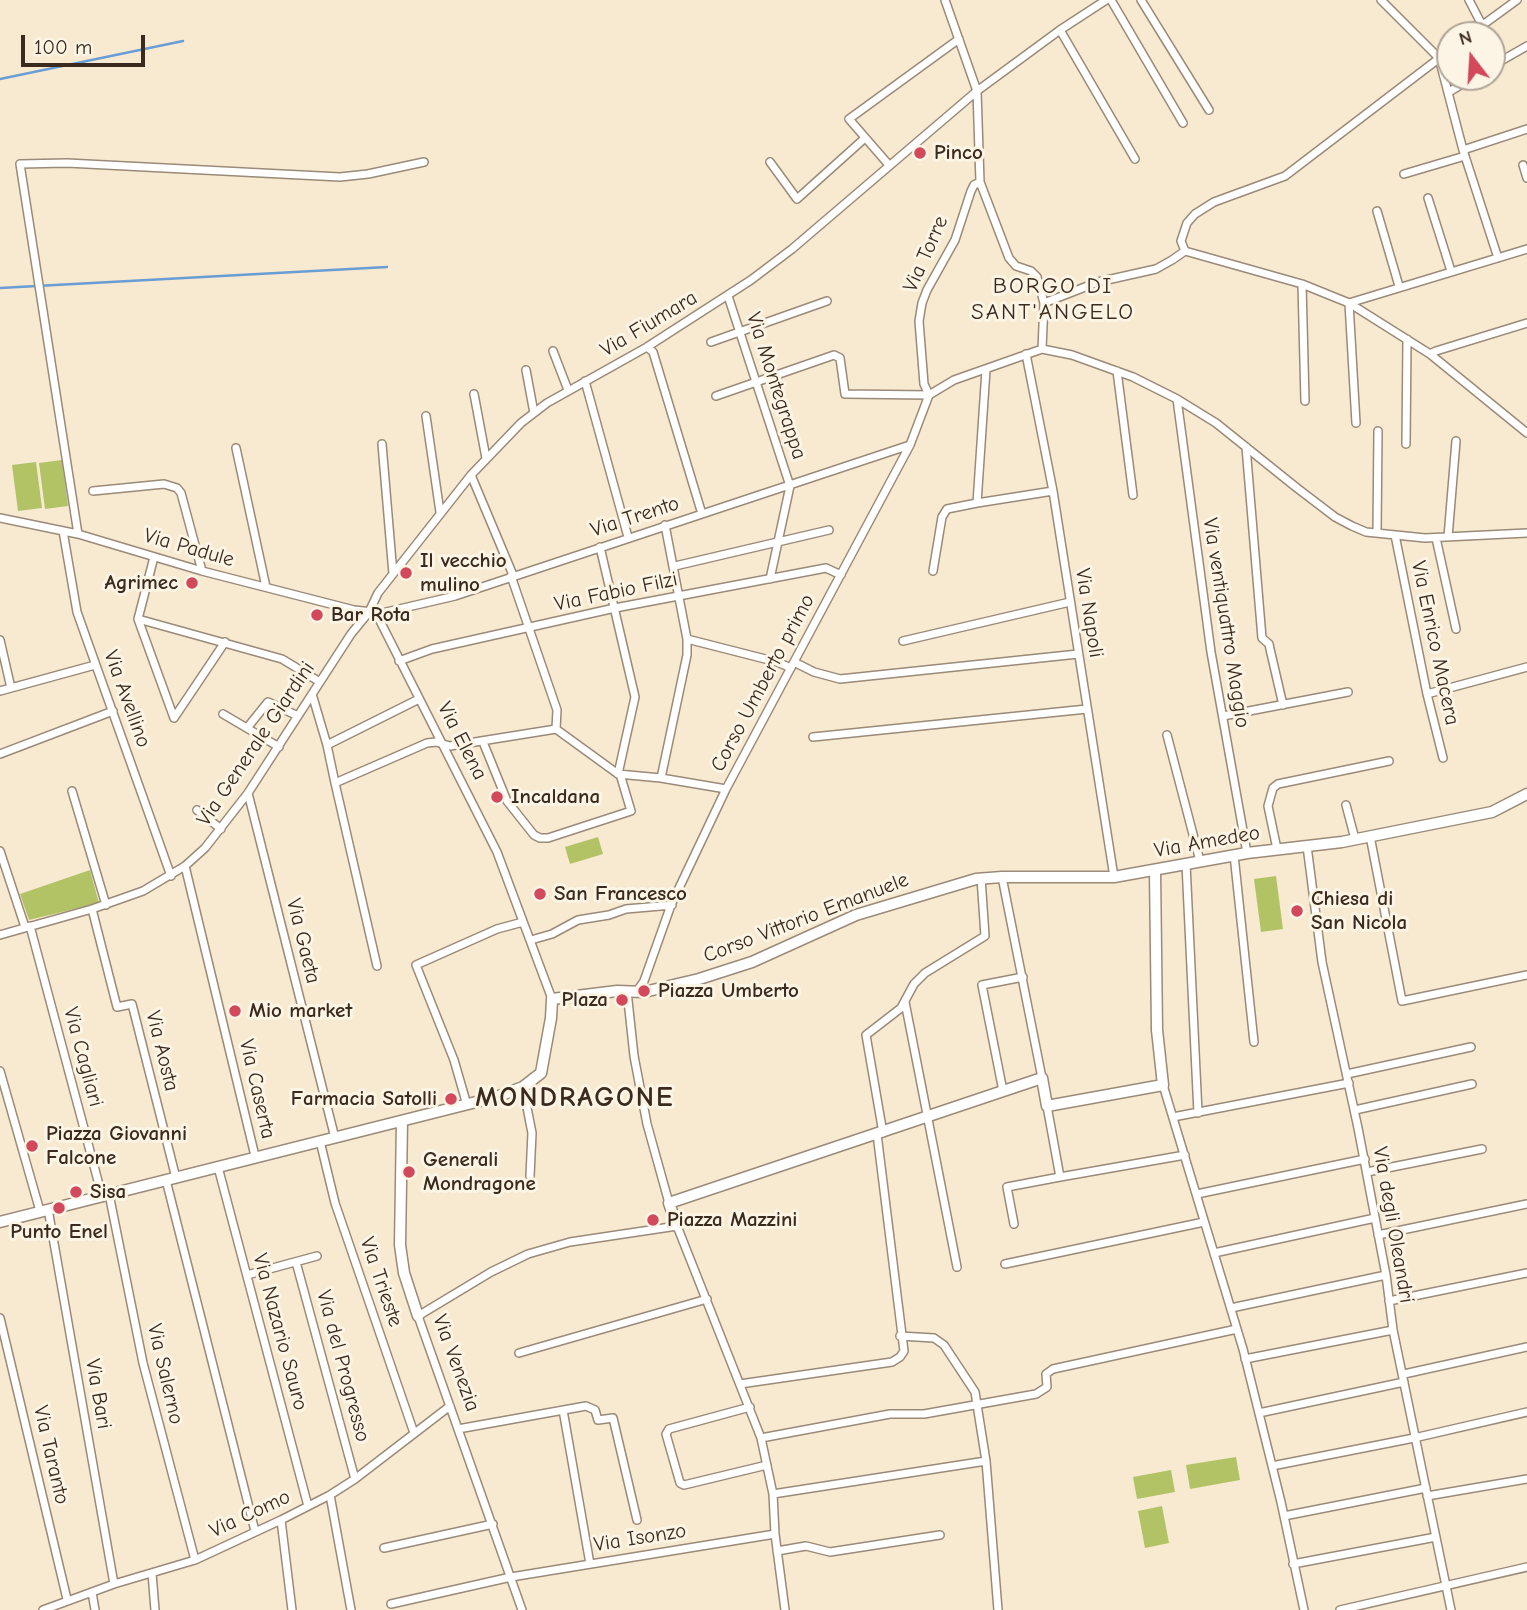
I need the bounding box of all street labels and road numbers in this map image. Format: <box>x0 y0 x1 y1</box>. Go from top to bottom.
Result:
street label: Via Torre <box>898 212 954 296</box>
street label: Via Fiumara <box>596 285 702 363</box>
street label: Via Montegrappa <box>740 309 812 463</box>
street label: Via Trento <box>588 491 682 543</box>
street label: Via ventiquattro Maggio <box>1197 516 1255 730</box>
street label: Via Padule <box>141 523 237 573</box>
street label: Via Enrico Macera <box>1405 559 1465 727</box>
street label: Via Fabio Filzi <box>552 567 680 617</box>
street label: Via Napoli <box>1070 567 1108 659</box>
street label: Corso Umberto primo <box>706 590 820 776</box>
street label: Via Avellino <box>98 647 156 751</box>
street label: Via Generale Giardini <box>192 657 320 831</box>
street label: Via Elena <box>432 698 492 784</box>
street label: Via Amedeo <box>1152 820 1262 864</box>
street label: Corso Vittorio Emanuele <box>700 867 912 969</box>
street label: Via Gaeta <box>280 896 326 986</box>
street label: Via Cagliari <box>58 1004 108 1110</box>
street label: Via Aosta <box>140 1008 184 1094</box>
street label: Via Caserta <box>233 1037 281 1141</box>
street label: Via degli Oleandri <box>1367 1145 1419 1305</box>
street label: Via Trieste <box>354 1234 408 1330</box>
street label: Via Nazario Sauro <box>247 1251 313 1413</box>
street label: Via del Progresso <box>311 1287 375 1445</box>
street label: Via Venezia <box>427 1311 485 1415</box>
street label: Via Salerno <box>141 1321 189 1427</box>
street label: Via Bari <box>79 1357 117 1431</box>
street label: Via Taranto <box>27 1403 75 1507</box>
street label: Via Como <box>206 1484 294 1544</box>
street label: Via Isonzo <box>592 1518 688 1558</box>

